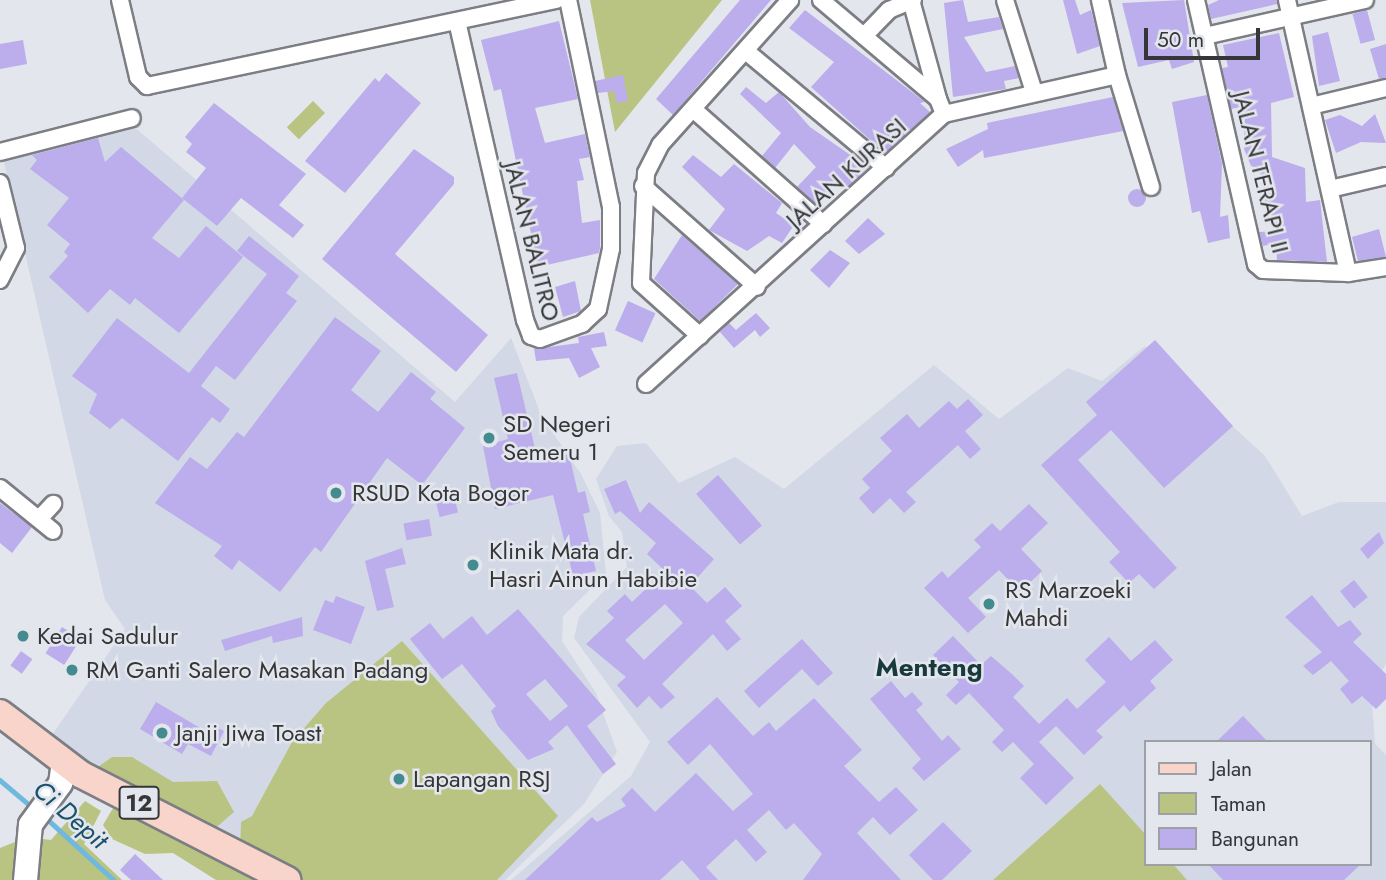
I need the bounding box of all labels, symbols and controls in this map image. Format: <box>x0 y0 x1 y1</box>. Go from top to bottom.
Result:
scale bar <box>1148 14 1264 58</box>
text: 50 m <box>1157 25 1204 55</box>
street label: JALAN TERAPI II <box>1227 88 1295 256</box>
street label: JALAN KURASI <box>780 112 912 234</box>
street label: JALAN BALITRO <box>498 158 566 324</box>
place label: SD Negeri Semeru 1 <box>503 410 611 466</box>
marker: SD Negeri Semeru 1 <box>481 430 497 446</box>
place label: RSUD Kota Bogor <box>352 479 529 507</box>
marker: RSUD Kota Bogor <box>326 483 346 503</box>
place label: Klinik Mata dr. Hasri Ainun Habibie <box>489 537 697 593</box>
marker: Klinik Mata dr. Hasri Ainun Habibie <box>463 555 483 575</box>
place label: RS Marzoeki Mahdi <box>1005 576 1132 632</box>
marker: RS Marzoeki Mahdi <box>979 594 999 614</box>
place label: Kedai Sadulur <box>37 622 178 650</box>
marker: Kedai Sadulur <box>15 628 31 644</box>
district label: Menteng <box>876 652 982 684</box>
place label: RM Ganti Salero Masakan Padang <box>86 656 428 684</box>
marker: RM Ganti Salero Masakan Padang <box>64 662 80 678</box>
place label: Janji Jiwa Toast <box>176 719 321 747</box>
marker: Janji Jiwa Toast <box>154 725 170 741</box>
legend <box>1144 740 1372 866</box>
text: Jalan <box>1211 754 1252 784</box>
place label: Lapangan RSJ <box>413 765 551 793</box>
marker: Lapangan RSJ <box>391 771 407 787</box>
water label: Ci Depit <box>26 774 114 856</box>
road number: 12 <box>118 783 160 822</box>
text: Taman <box>1211 789 1266 819</box>
text: Bangunan <box>1211 824 1299 854</box>

